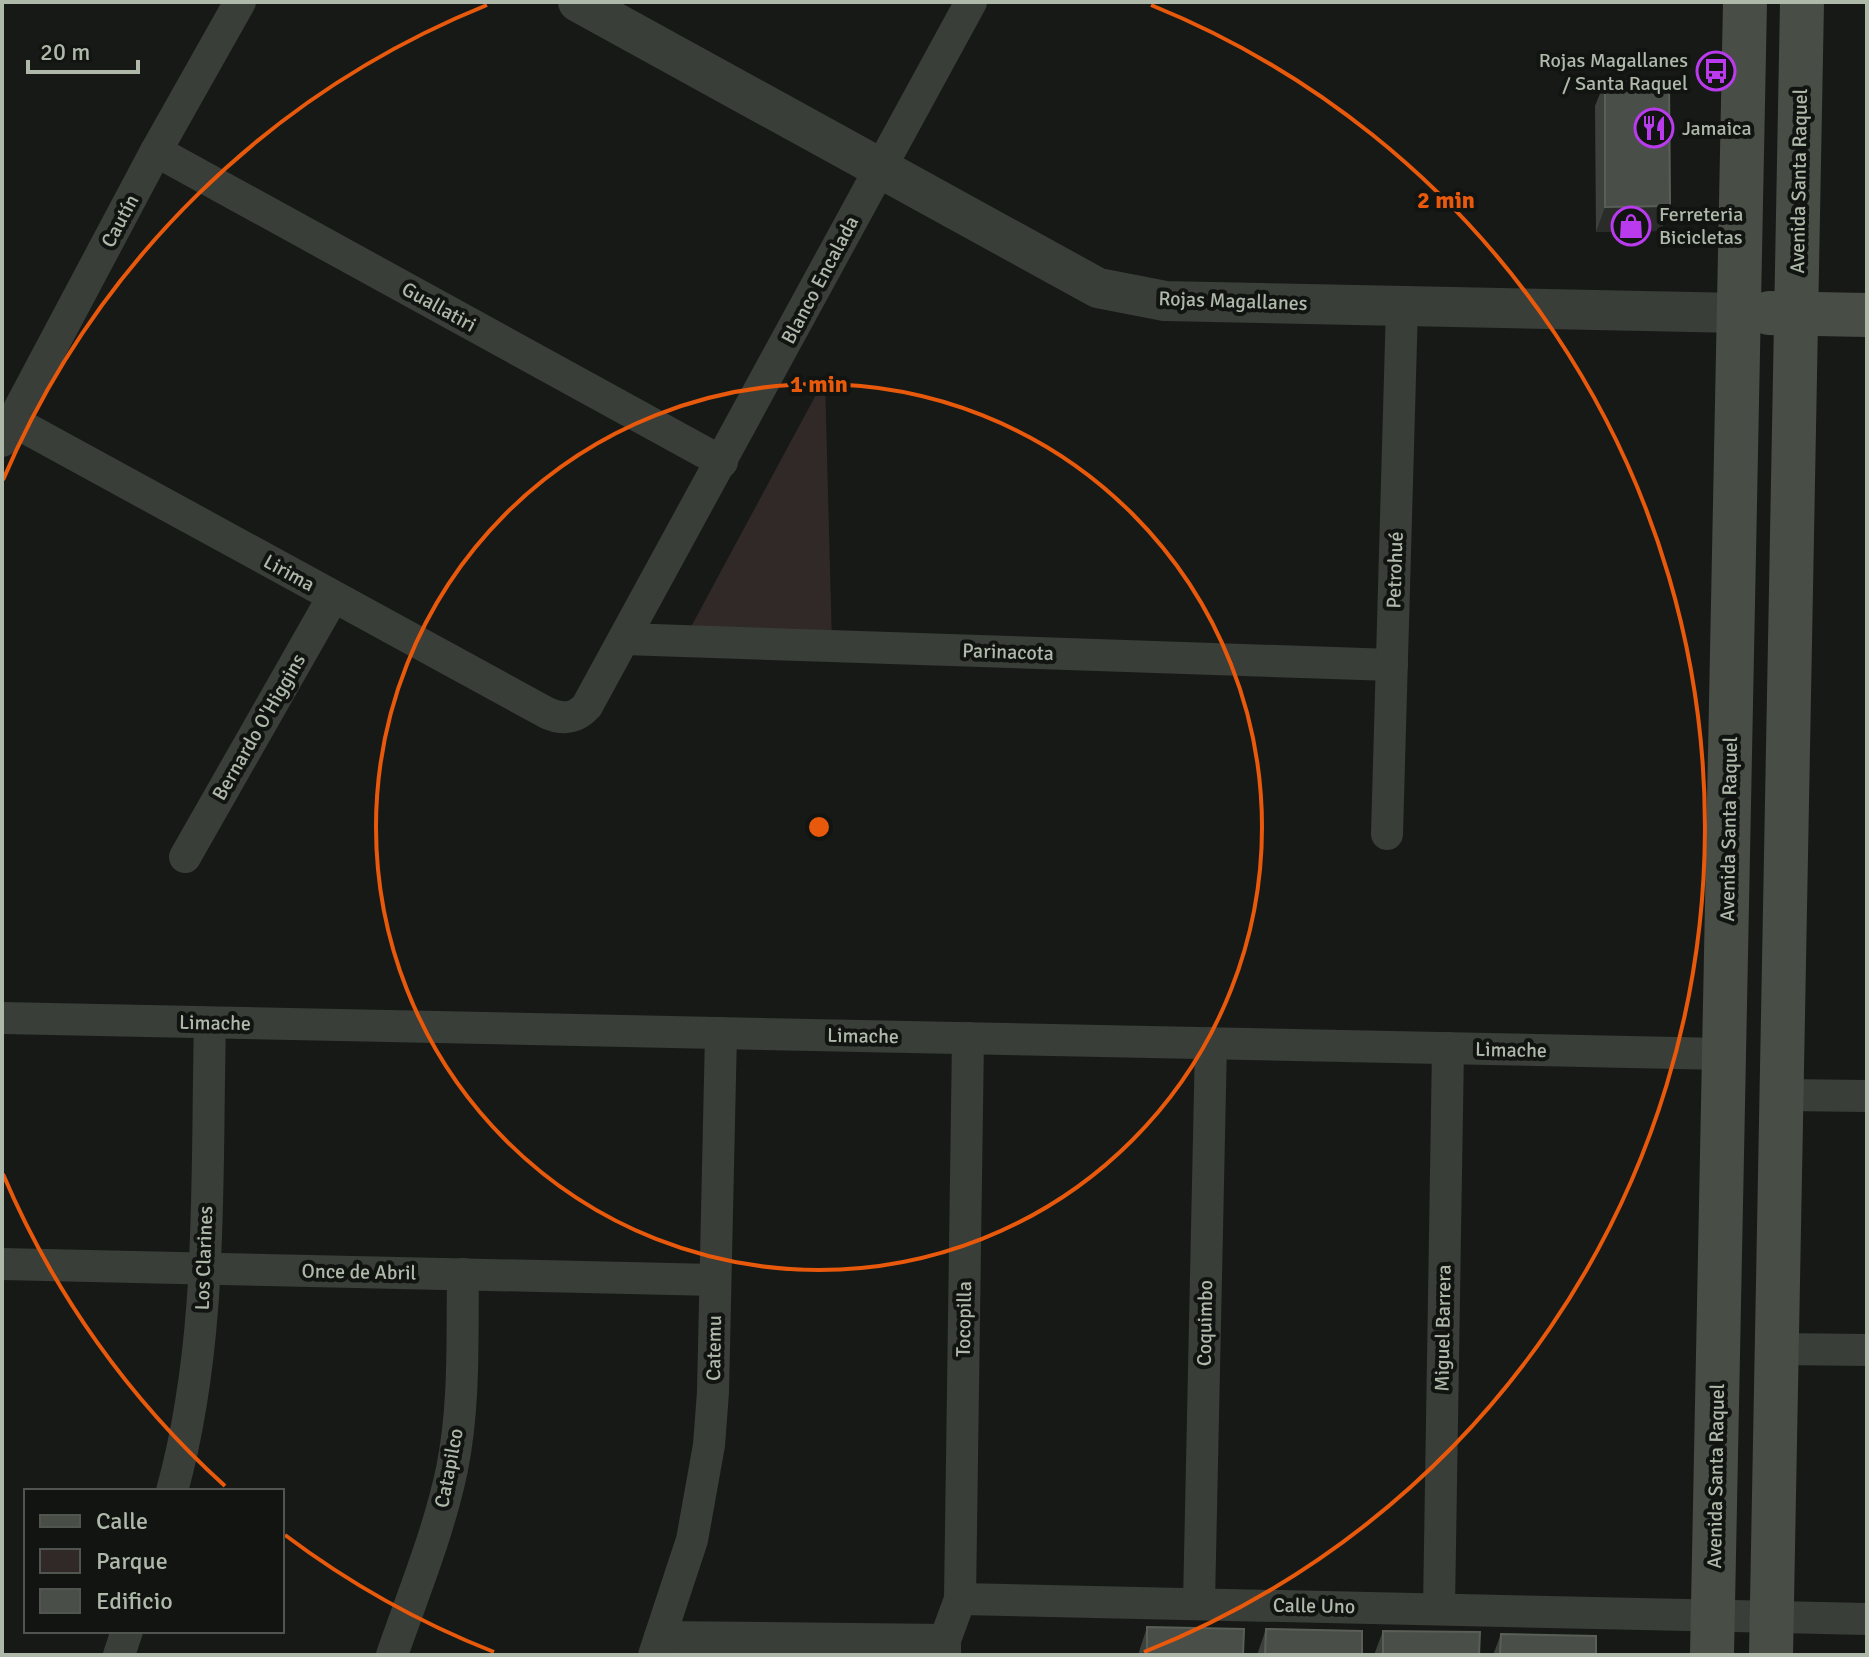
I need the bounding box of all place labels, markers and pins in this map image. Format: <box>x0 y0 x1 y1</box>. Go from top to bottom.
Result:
place label: Rojas Magallanes / Santa Raquel <box>1539 48 1688 96</box>
bus stop icon: Rojas Magallanes / Santa Raquel <box>1695 50 1737 92</box>
restaurant icon: Jamaica <box>1633 107 1675 149</box>
place label: Jamaica <box>1682 116 1752 141</box>
place label: Ferreteria Bicicletas <box>1659 202 1743 250</box>
shop icon: Ferreteria Bicicletas <box>1610 205 1652 247</box>
centre of rings <box>805 813 833 841</box>

